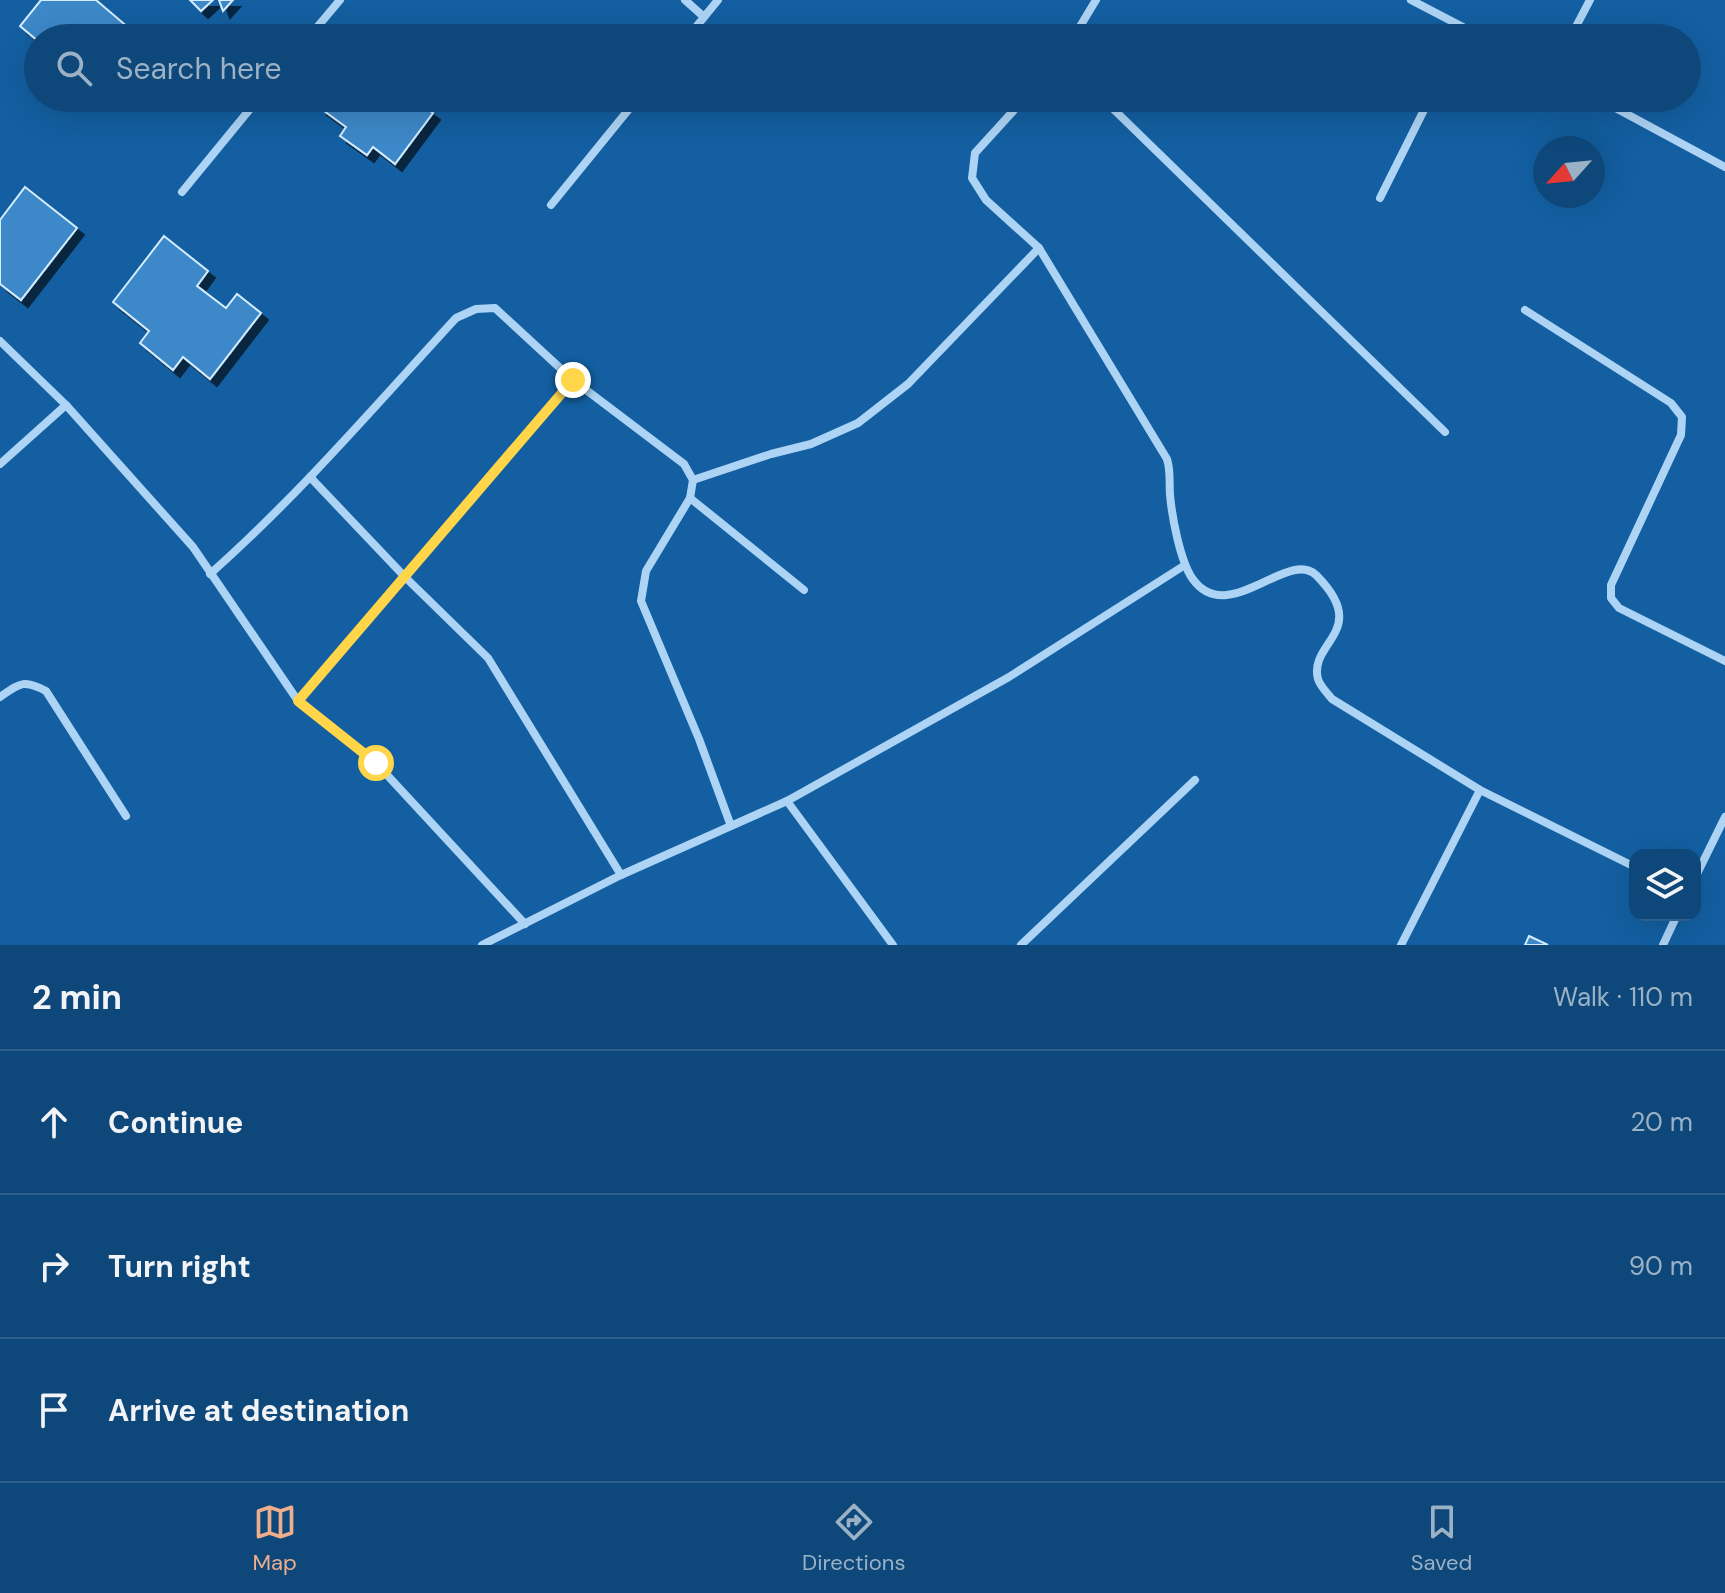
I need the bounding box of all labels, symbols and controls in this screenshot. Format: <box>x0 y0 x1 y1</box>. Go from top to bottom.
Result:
search box <box>24 24 1701 112</box>
icon: search <box>52 46 96 90</box>
text: Search here <box>116 49 282 88</box>
north arrow <box>1533 136 1605 208</box>
route end <box>555 362 591 398</box>
route start <box>358 745 394 781</box>
map controls <box>1629 849 1701 921</box>
button: layers <box>1629 849 1701 921</box>
text: 2 min <box>32 975 122 1020</box>
text: Walk · 110 m <box>1553 980 1693 1014</box>
icon: ahead <box>32 1100 76 1144</box>
text: Continue <box>108 1103 243 1142</box>
text: 20 m <box>1630 1105 1693 1139</box>
icon: right <box>32 1244 76 1288</box>
text: Turn right <box>108 1247 251 1286</box>
text: 90 m <box>1629 1249 1693 1283</box>
icon: arrive <box>32 1388 76 1432</box>
text: Arrive at destination <box>108 1391 409 1430</box>
tab: Map <box>253 1500 297 1577</box>
tab: Directions <box>802 1500 906 1577</box>
tab: Saved <box>1411 1500 1472 1577</box>

